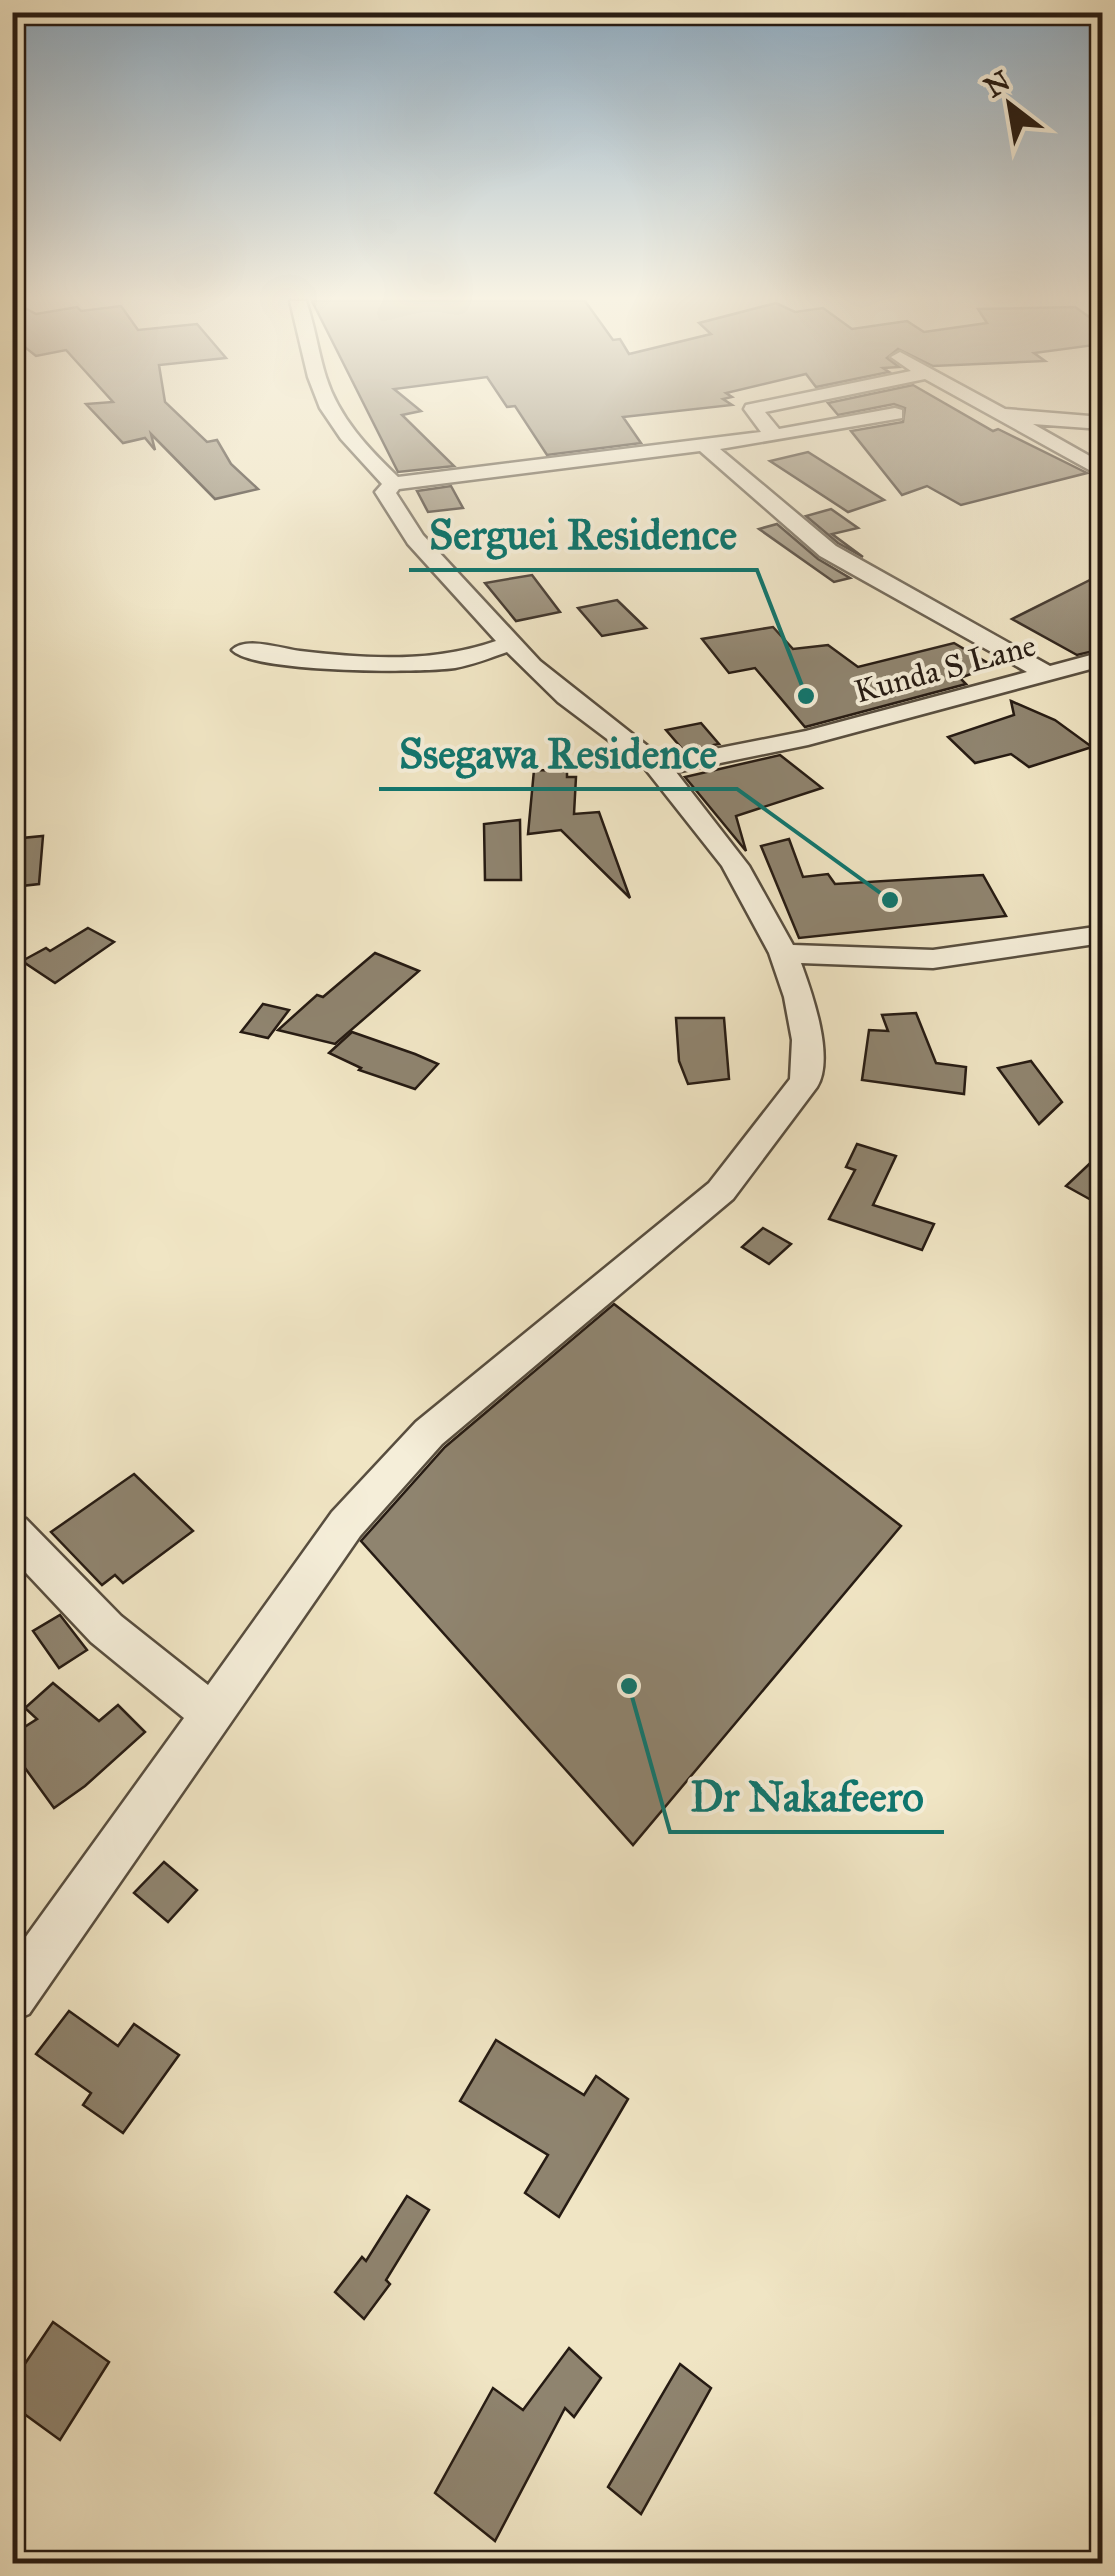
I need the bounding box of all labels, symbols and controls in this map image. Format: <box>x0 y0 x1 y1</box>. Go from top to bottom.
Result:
north arrow <box>960 55 1060 155</box>
text: N <box>978 63 1017 105</box>
callout: Serguei Residence <box>409 498 757 570</box>
text: Serguei Residence <box>429 509 737 561</box>
street label: Kunda S Lane <box>850 626 1040 711</box>
callout: Ssegawa Residence <box>379 717 737 789</box>
text: Ssegawa Residence <box>399 728 717 780</box>
callout: Dr Nakafeero <box>670 1760 944 1832</box>
text: Dr Nakafeero <box>690 1771 924 1823</box>

